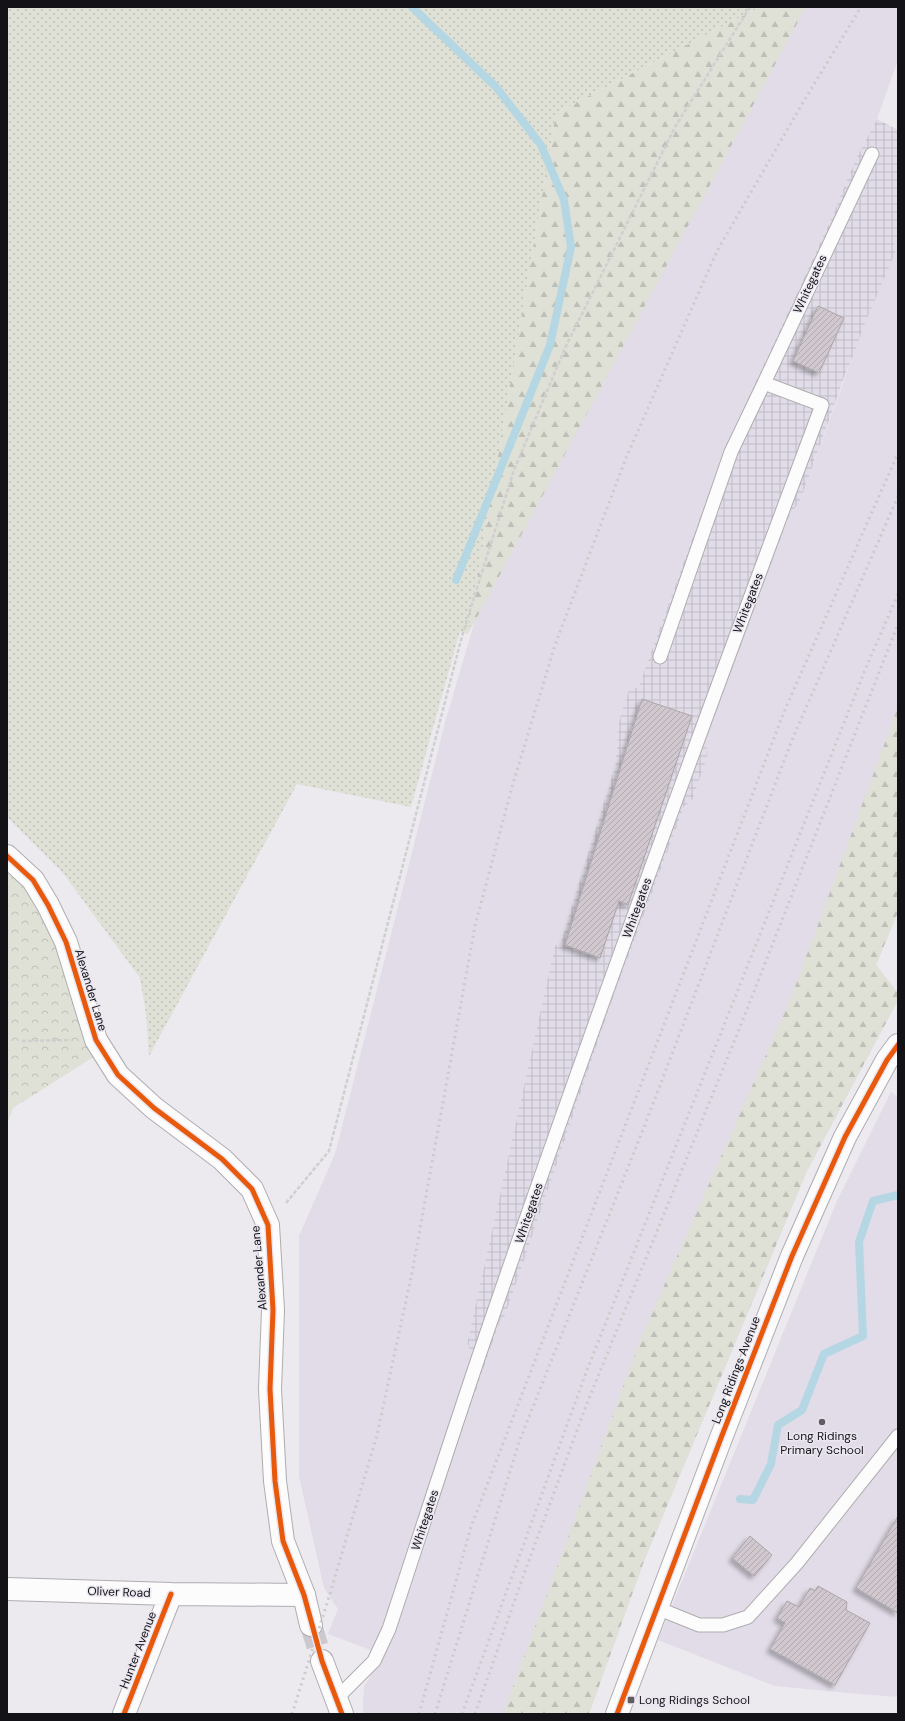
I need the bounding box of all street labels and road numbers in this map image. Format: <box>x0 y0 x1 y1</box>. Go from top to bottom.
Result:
street label: Whitegates <box>789 252 831 316</box>
street label: Whitegates <box>729 571 767 635</box>
street label: Whitegates <box>619 876 655 940</box>
street label: Alexander Lane <box>71 947 111 1033</box>
street label: Whitegates <box>511 1181 547 1245</box>
street label: Alexander Lane <box>247 1225 271 1311</box>
street label: Long Ridings Avenue <box>708 1314 764 1426</box>
street label: Whitegates <box>408 1487 442 1553</box>
street label: Oliver Road <box>87 1583 151 1601</box>
street label: Hunter Avenue <box>116 1609 160 1691</box>

